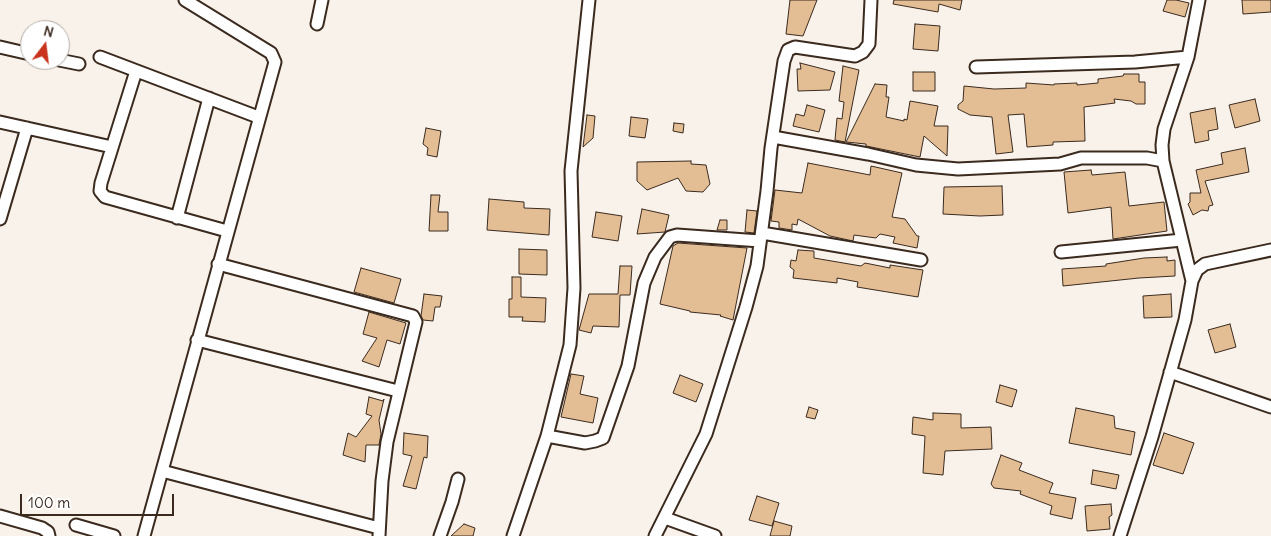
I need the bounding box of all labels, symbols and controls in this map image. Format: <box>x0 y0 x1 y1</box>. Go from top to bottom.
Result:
north arrow <box>20 20 70 70</box>
text: N <box>42 22 56 41</box>
scale bar <box>22 484 176 516</box>
text: 100 m <box>28 493 70 512</box>

